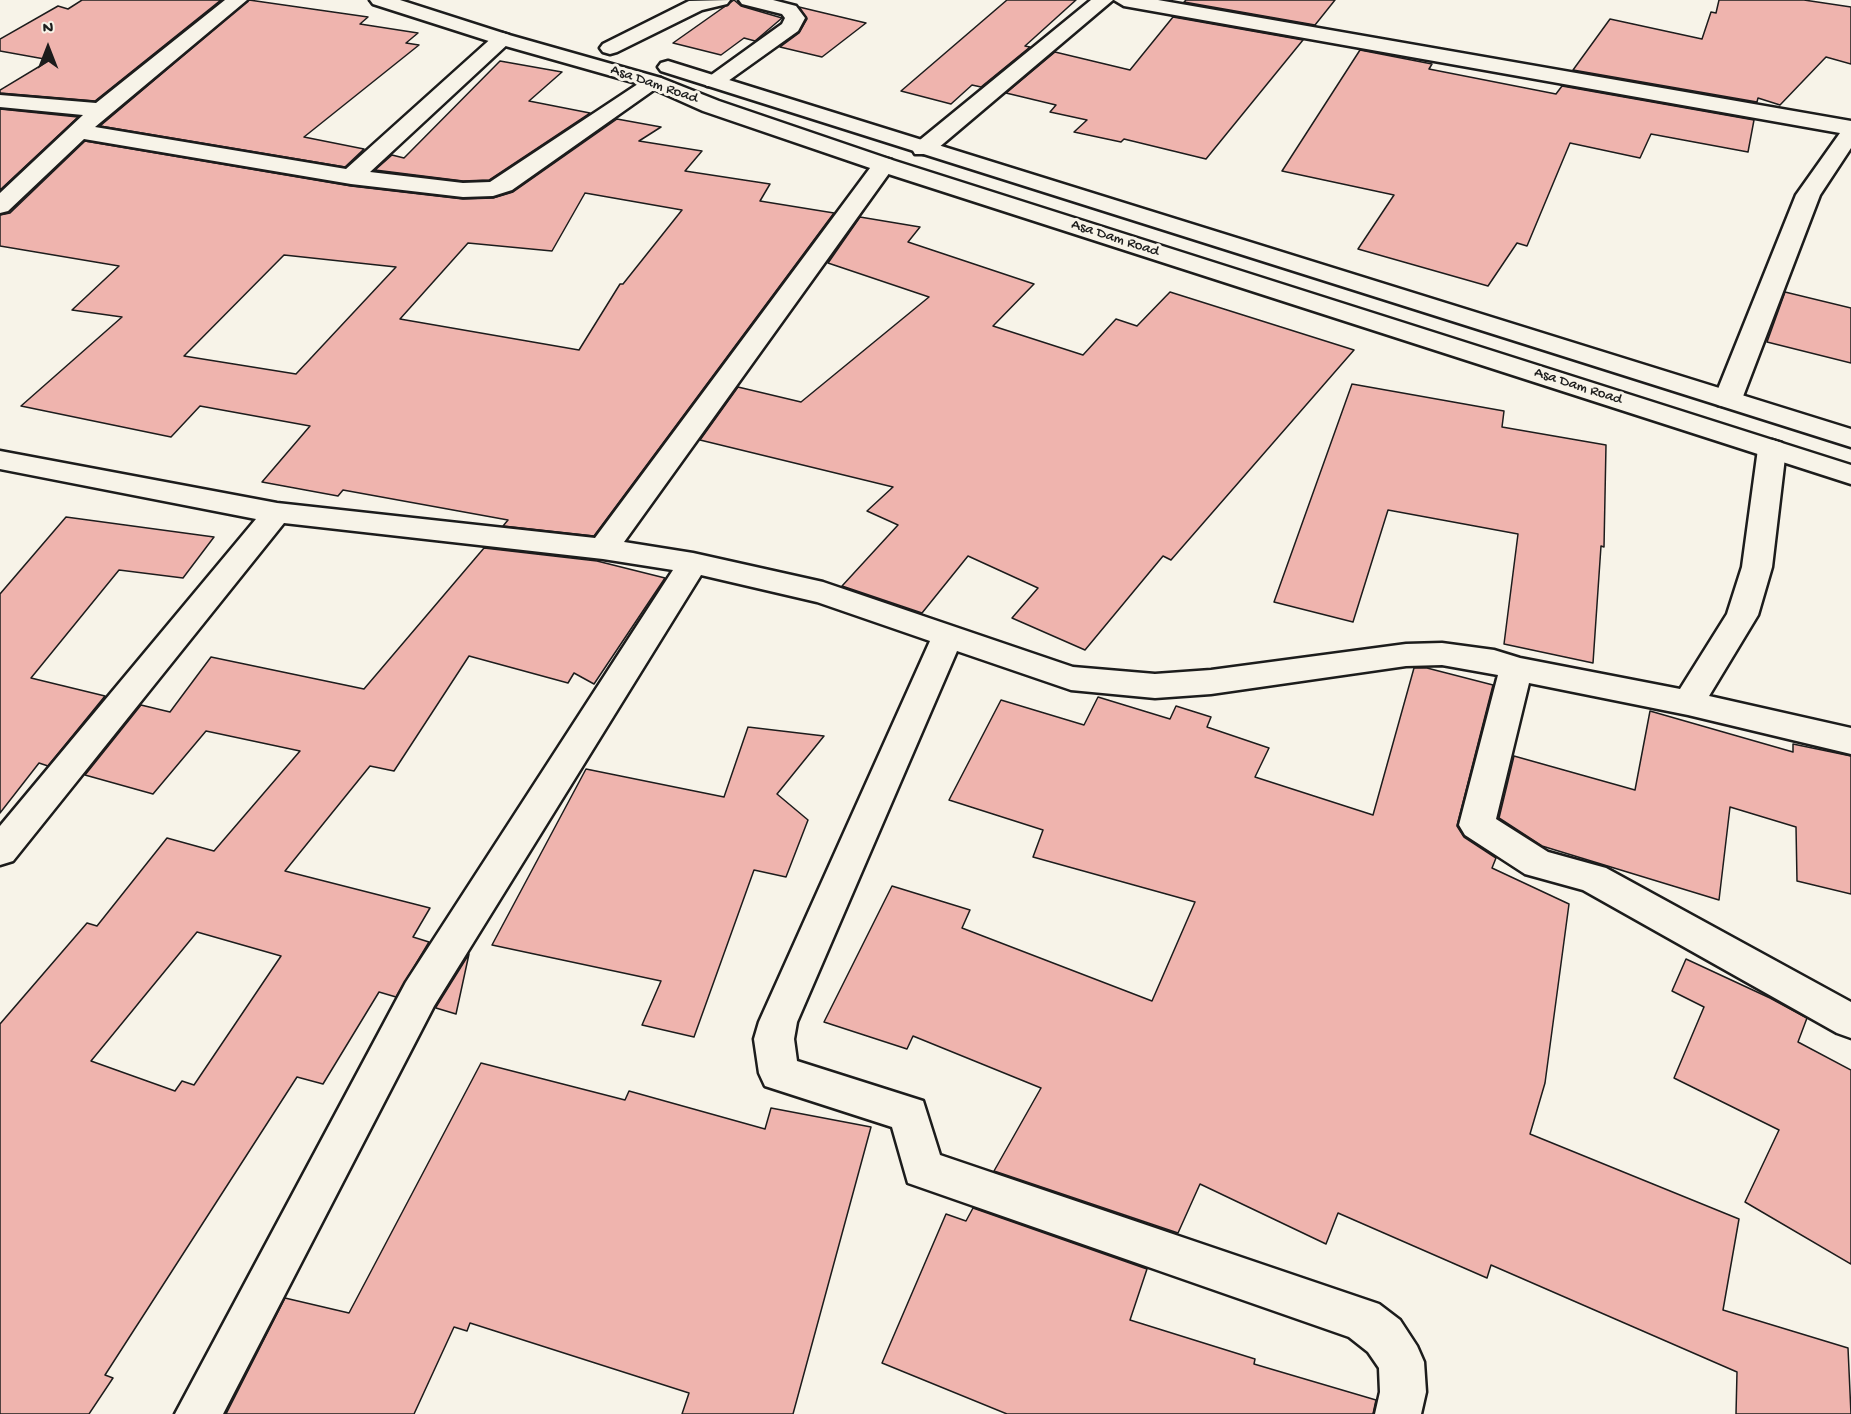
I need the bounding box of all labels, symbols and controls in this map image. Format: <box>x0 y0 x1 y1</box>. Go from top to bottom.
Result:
north arrow <box>18 18 78 78</box>
text: N <box>43 20 53 39</box>
street label: Asa Dam Road <box>608 62 700 108</box>
street label: Asa Dam Road <box>1069 216 1161 262</box>
street label: Asa Dam Road <box>1532 364 1624 410</box>

